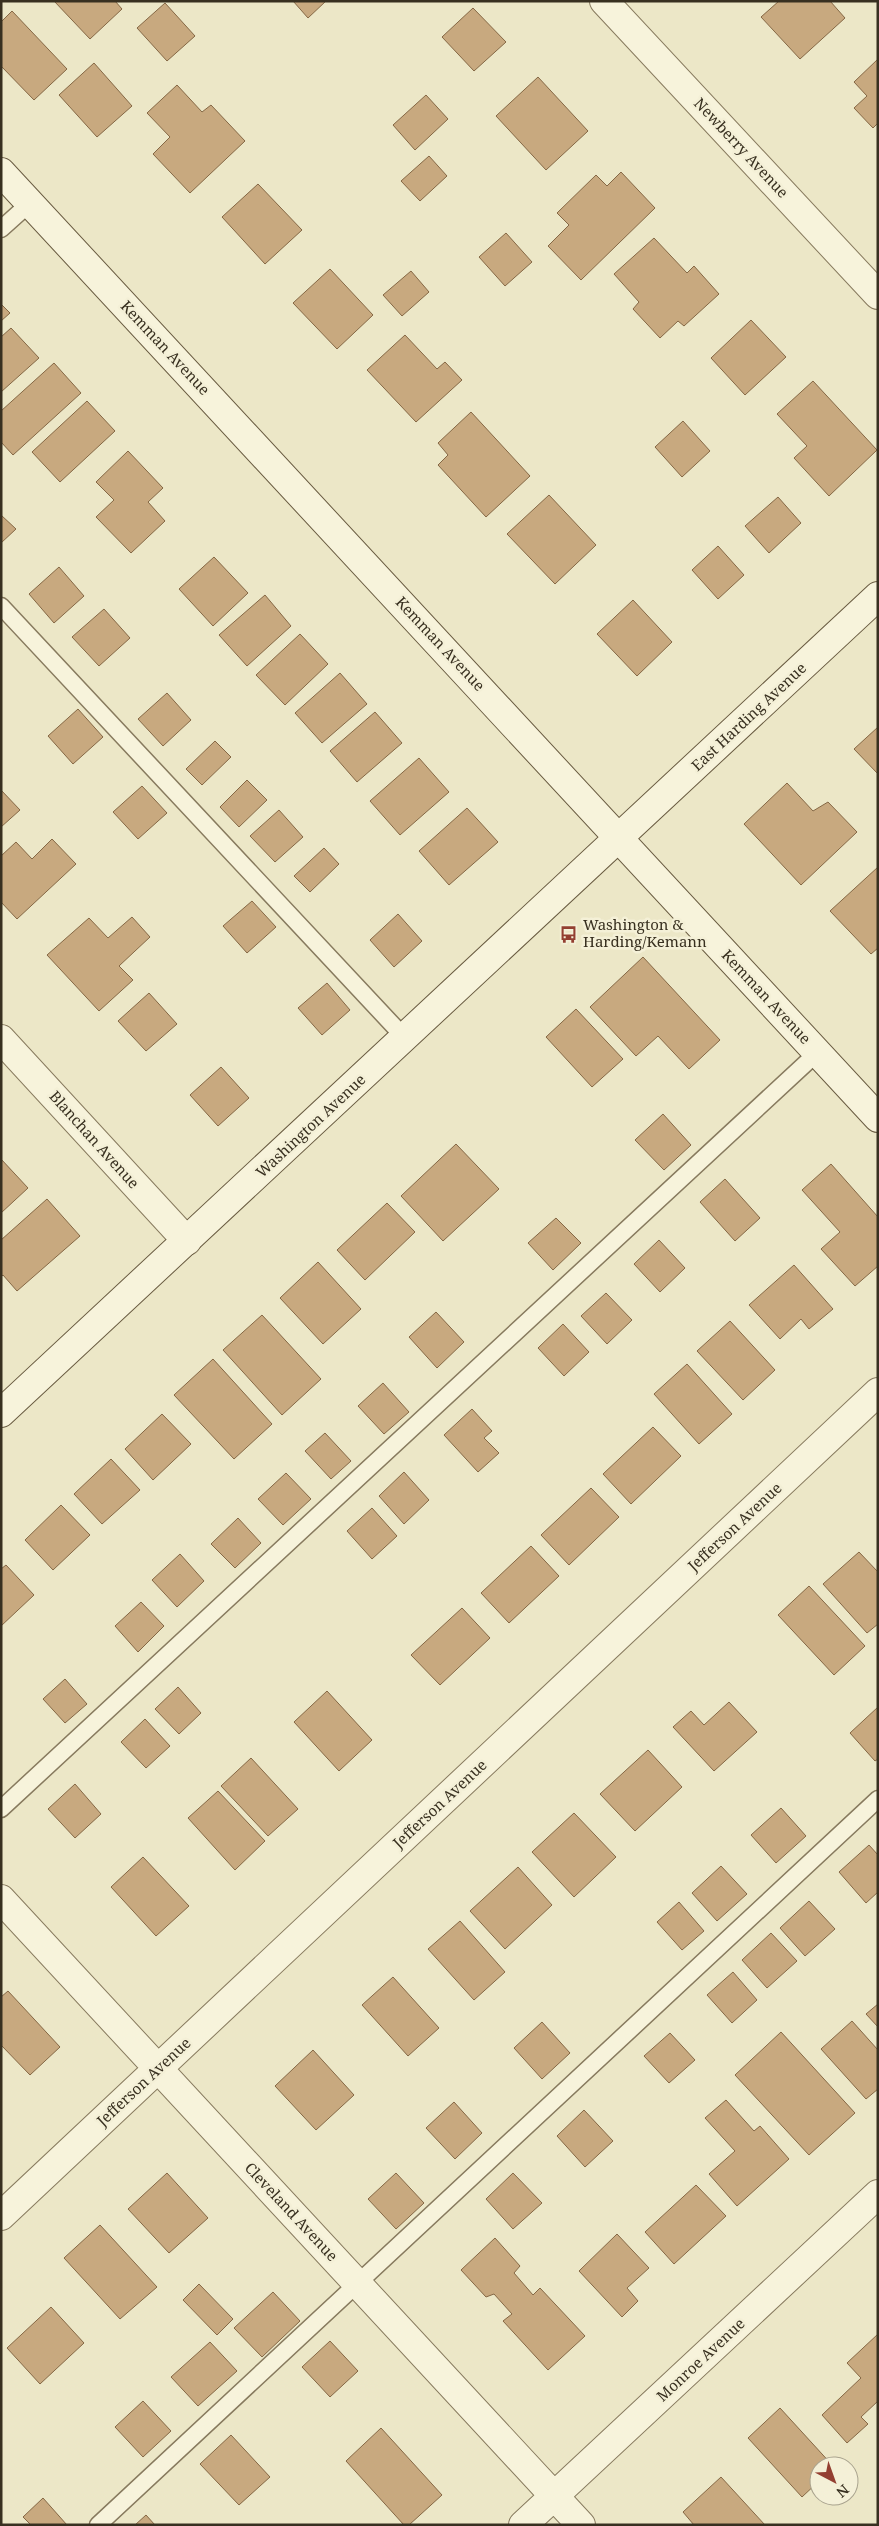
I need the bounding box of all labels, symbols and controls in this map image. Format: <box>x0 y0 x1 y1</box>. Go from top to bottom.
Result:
street label: Newberry Avenue <box>690 93 793 202</box>
street label: Kemman Avenue <box>117 296 215 399</box>
street label: Kemman Avenue <box>392 592 490 695</box>
street label: East Harding Avenue <box>686 658 810 775</box>
place label: Washington & Harding/Kemann <box>583 914 707 951</box>
bus stop icon: Washington & Harding/Kemann <box>559 924 579 944</box>
street label: Kemman Avenue <box>718 945 816 1048</box>
street label: Washington Avenue <box>251 1069 369 1181</box>
street label: Blanchan Avenue <box>45 1086 144 1193</box>
street label: Jefferson Avenue <box>682 1477 786 1576</box>
street label: Jefferson Avenue <box>387 1754 491 1853</box>
street label: Jefferson Avenue <box>91 2032 195 2131</box>
street label: Cleveland Avenue <box>241 2158 343 2265</box>
street label: Monroe Avenue <box>652 2313 749 2405</box>
north arrow <box>809 2456 859 2506</box>
text: N <box>832 2480 853 2502</box>

